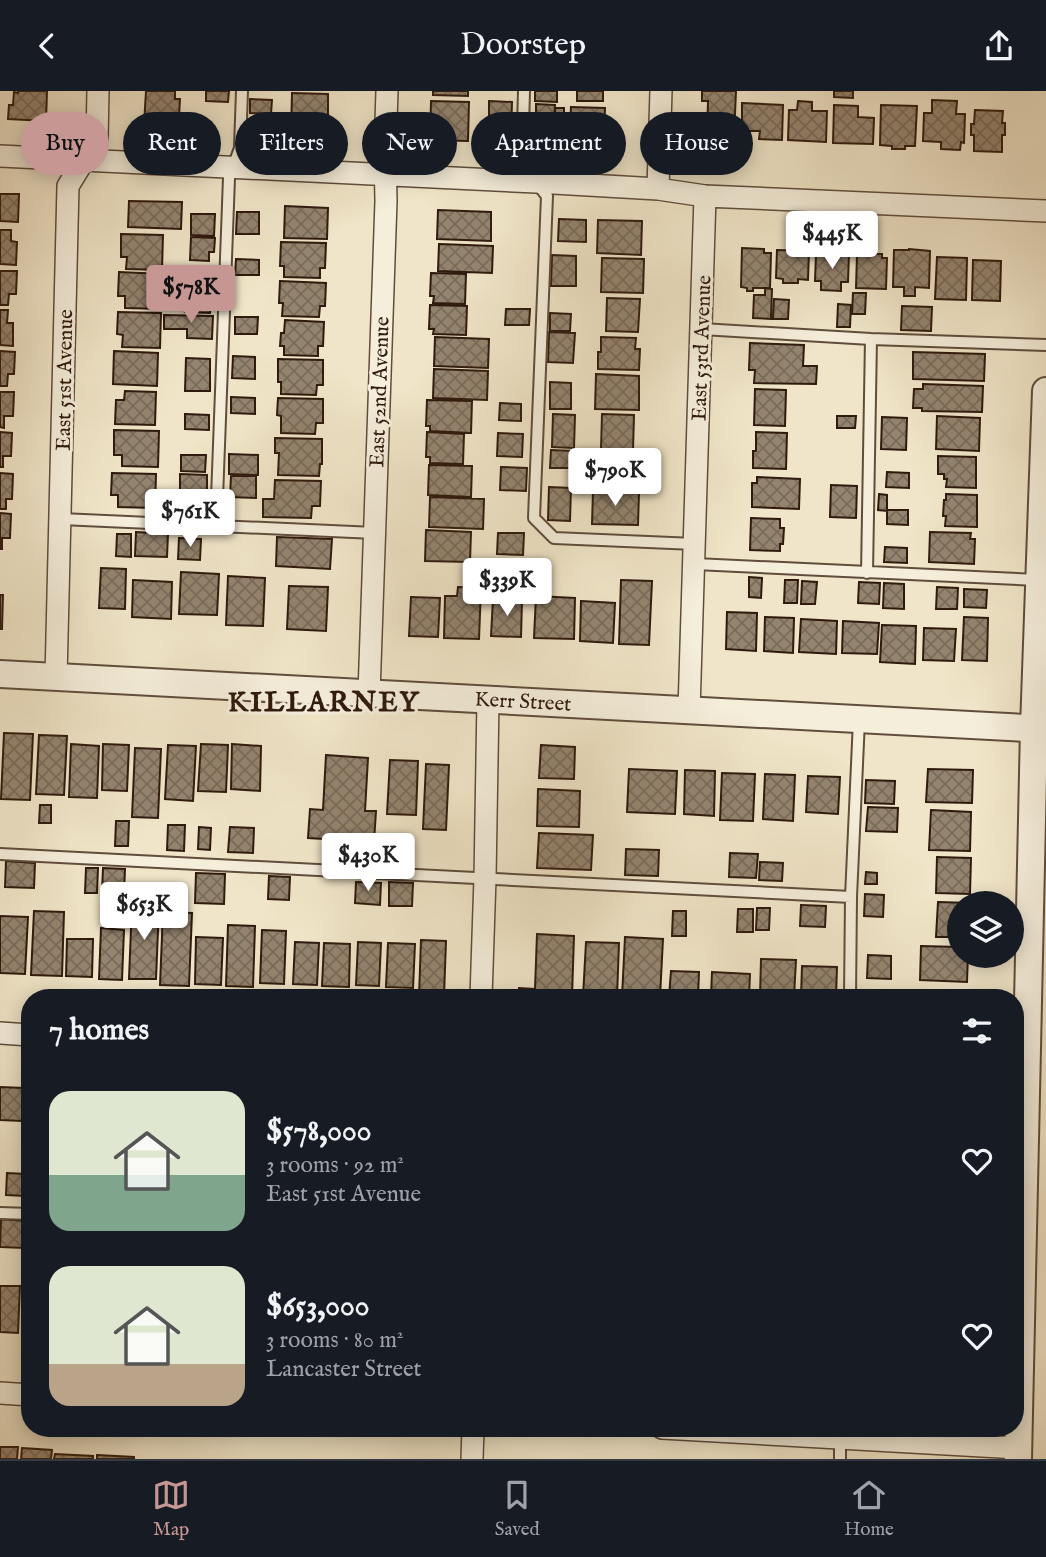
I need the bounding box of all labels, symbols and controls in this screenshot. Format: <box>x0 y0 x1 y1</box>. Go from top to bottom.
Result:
text: Doorstep <box>460 25 586 66</box>
icon: back <box>28 27 66 65</box>
icon: share <box>980 27 1018 65</box>
chip: Buy <box>21 112 109 175</box>
chip: Rent <box>123 112 221 175</box>
chip: Filters <box>235 112 348 175</box>
chip: New <box>362 112 457 175</box>
chip: Apartment <box>471 112 626 175</box>
chip: House <box>640 112 753 175</box>
pin: $445K <box>783 211 881 271</box>
text: $445K <box>802 219 862 248</box>
pin: $578K <box>142 265 240 325</box>
text: $578K <box>162 273 220 302</box>
street label: East 53rd Avenue <box>686 274 719 421</box>
street label: East 51st Avenue <box>51 309 80 451</box>
street label: East 52nd Avenue <box>364 316 397 468</box>
pin: $790K <box>566 449 664 508</box>
text: $790K <box>584 456 646 485</box>
pin: $761K <box>141 489 239 549</box>
text: $761K <box>161 497 219 526</box>
pin: $339K <box>458 559 556 618</box>
text: $339K <box>479 566 535 595</box>
district label: KILLARNEY <box>228 686 420 721</box>
street label: Kerr Street <box>474 686 572 719</box>
pin: $430K <box>319 833 417 893</box>
text: $430K <box>338 841 398 870</box>
pin: $653K <box>95 883 193 942</box>
text: $653K <box>116 890 172 919</box>
map controls <box>947 891 1024 968</box>
button: layers <box>947 891 1024 968</box>
text: 7 homes <box>49 1012 149 1050</box>
icon: filters <box>958 1012 996 1050</box>
text: $578,000 <box>266 1113 371 1151</box>
icon: home <box>105 1119 189 1203</box>
icon: heart <box>958 1142 996 1180</box>
text: 3 rooms · 92 m² <box>266 1151 404 1180</box>
text: East 51st Avenue <box>266 1180 421 1209</box>
text: $653,000 <box>266 1288 370 1326</box>
icon: home <box>105 1294 189 1378</box>
icon: heart <box>958 1317 996 1355</box>
text: 3 rooms · 80 m² <box>266 1326 403 1355</box>
text: Lancaster Street <box>266 1355 422 1384</box>
tab: Map <box>152 1476 190 1542</box>
tab: Saved <box>495 1476 540 1542</box>
tab: Home <box>844 1476 894 1542</box>

